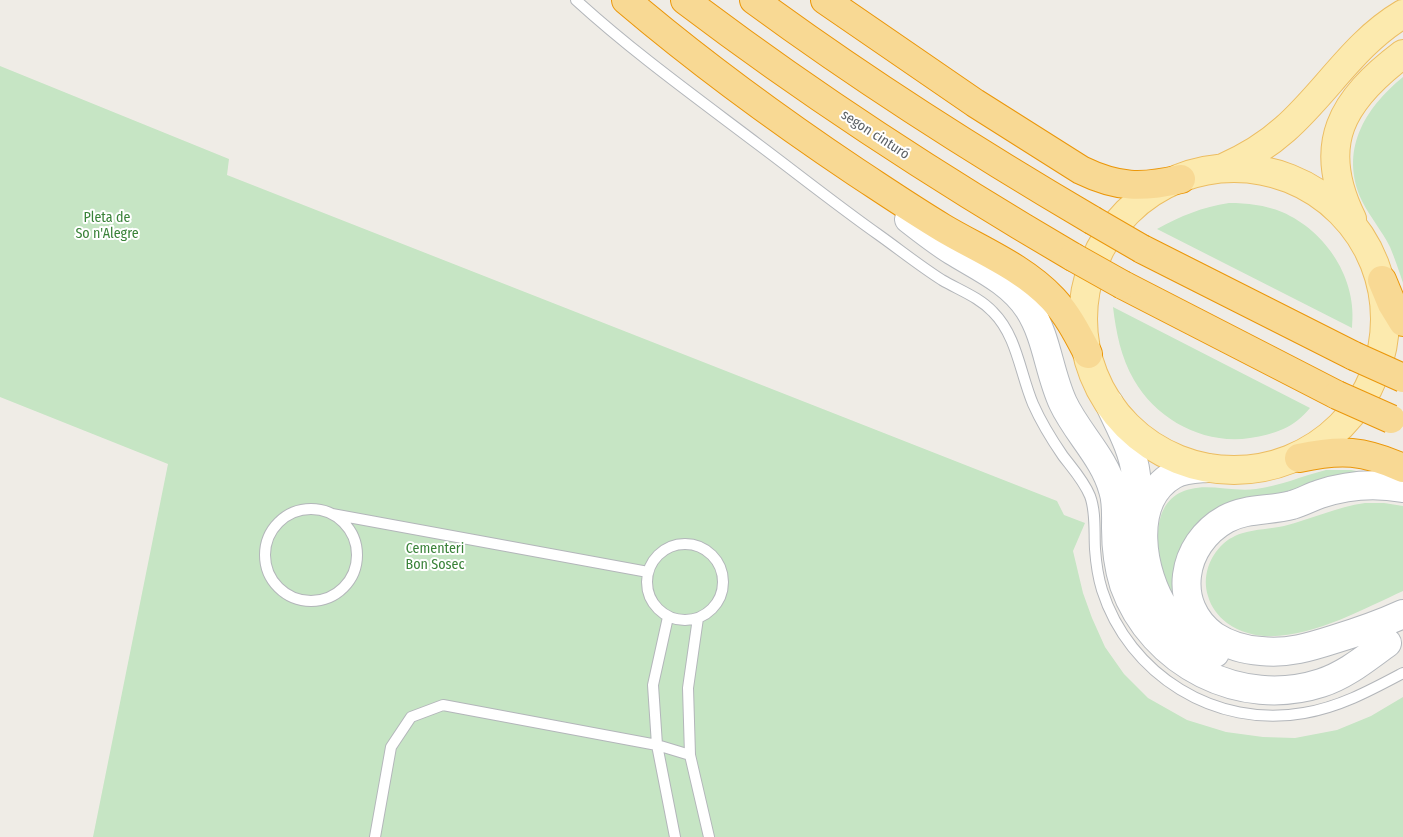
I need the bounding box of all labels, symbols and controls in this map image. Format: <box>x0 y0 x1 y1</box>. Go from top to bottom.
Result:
street label: segon cinturó <box>838 107 912 163</box>
park label: Pleta de So n'Alegre <box>75 210 139 242</box>
park label: Cementeri Bon Sosec <box>406 541 464 574</box>

